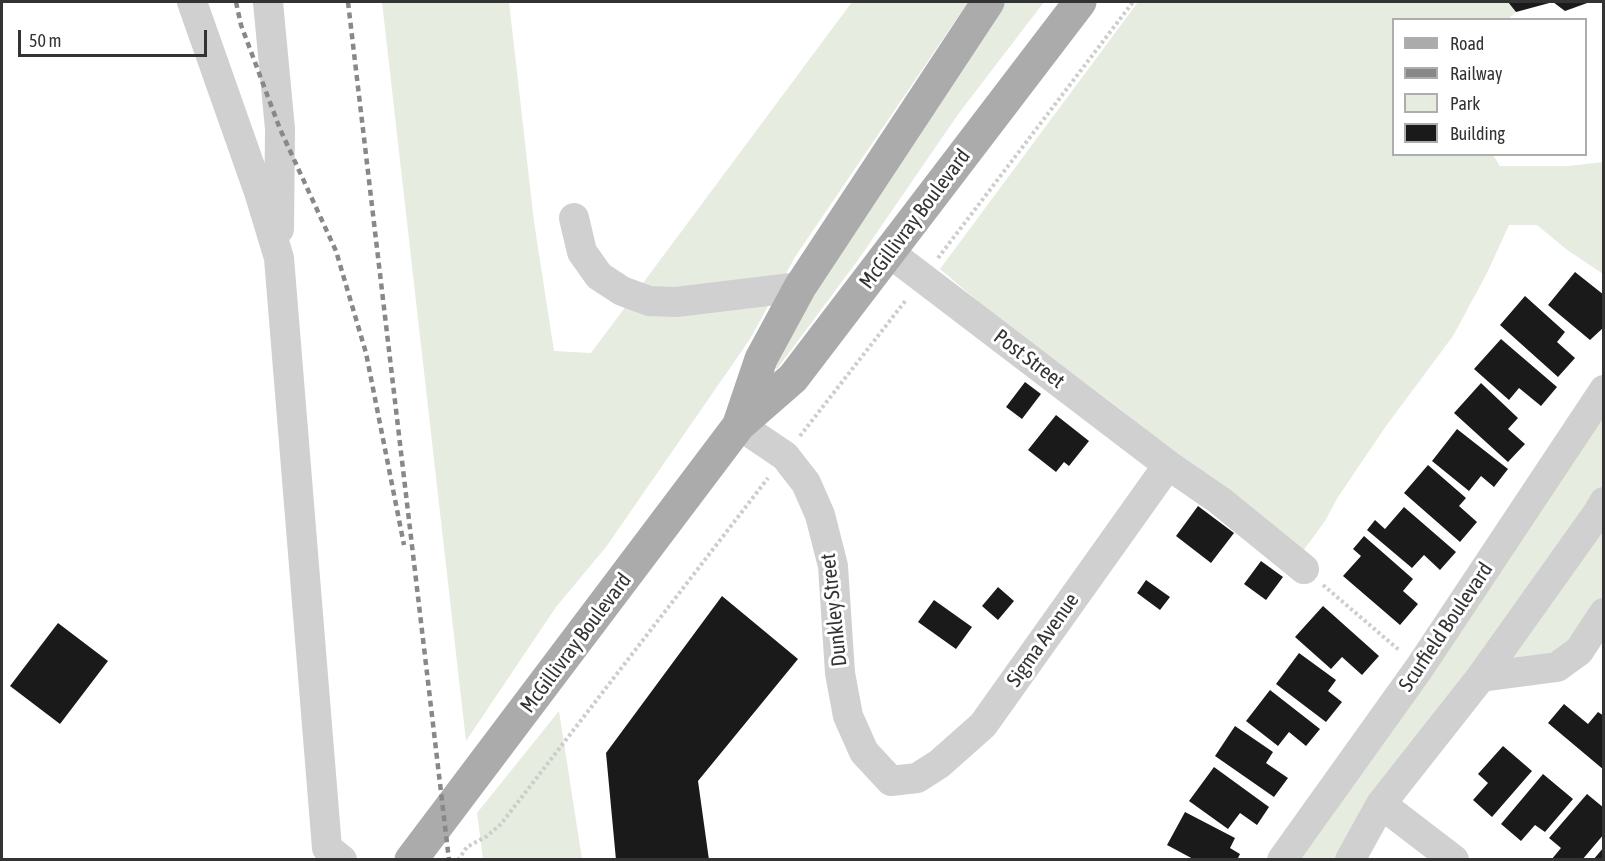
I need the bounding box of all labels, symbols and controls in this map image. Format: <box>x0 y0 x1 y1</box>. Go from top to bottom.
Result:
scale bar <box>21 18 210 56</box>
legend <box>1392 18 1587 156</box>
text: 50 m <box>29 30 61 51</box>
text: Road <box>1450 33 1484 54</box>
text: Railway <box>1450 63 1502 84</box>
text: Park <box>1450 93 1480 114</box>
text: Building <box>1450 123 1505 144</box>
street label: McGillivray Boulevard <box>854 144 976 294</box>
street label: Post Street <box>989 324 1069 394</box>
street label: Dunkley Street <box>816 552 852 668</box>
street label: Scurfield Boulevard <box>1394 558 1498 696</box>
street label: McGillivray Boulevard <box>515 568 637 718</box>
street label: Sigma Avenue <box>1002 588 1084 692</box>

